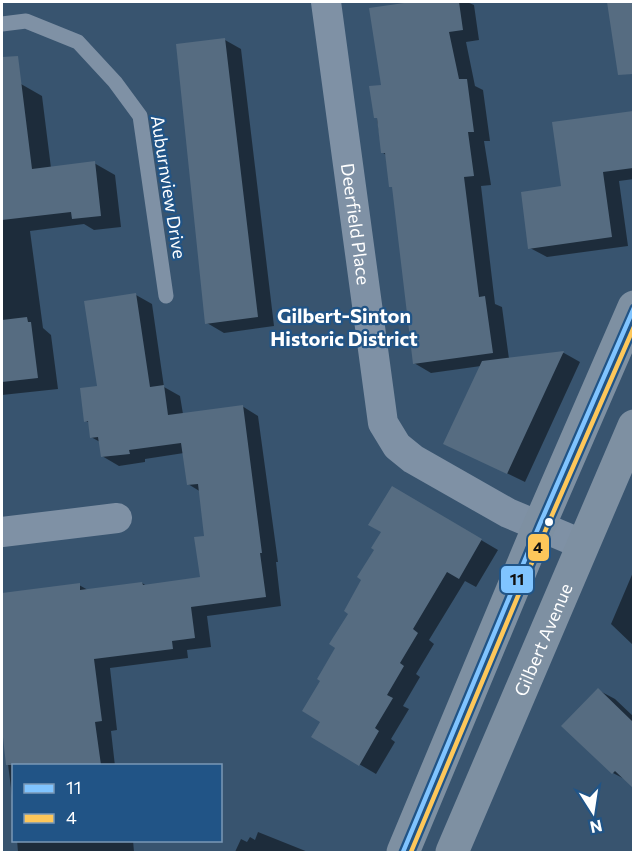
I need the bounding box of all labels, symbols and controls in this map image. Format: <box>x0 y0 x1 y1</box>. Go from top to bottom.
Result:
street label: Auburnview Drive <box>147 114 191 260</box>
street label: Deerfield Place <box>337 162 375 286</box>
district label: Gilbert-Sinton Historic District <box>270 303 418 350</box>
unlabelled marker <box>543 516 555 528</box>
line badge: 4 <box>527 533 550 562</box>
text: 4 <box>533 537 543 556</box>
line badge: 11 <box>500 565 534 594</box>
text: 11 <box>510 569 524 588</box>
street label: Gilbert Avenue <box>509 580 577 699</box>
legend <box>12 764 222 842</box>
text: 11 <box>66 776 81 798</box>
north arrow <box>563 782 623 842</box>
text: 4 <box>66 806 77 828</box>
text: N <box>588 817 604 838</box>

